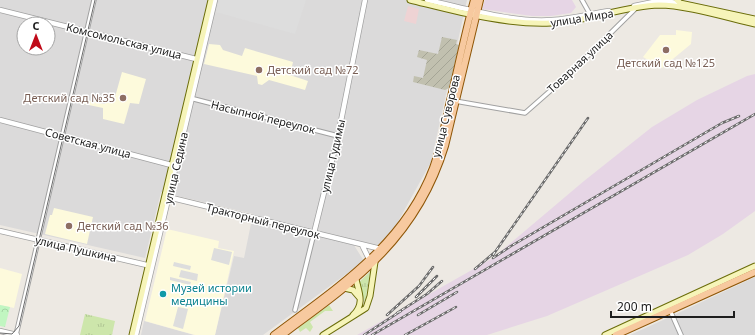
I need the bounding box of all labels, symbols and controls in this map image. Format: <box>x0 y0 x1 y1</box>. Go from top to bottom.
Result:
street label: улица Мира <box>549 5 615 30</box>
north arrow <box>16 16 56 56</box>
text: С <box>32 18 40 33</box>
street label: Комсомольская улица <box>65 19 183 62</box>
street label: Товарная улица <box>544 27 616 96</box>
marker: Детский сад №125 <box>661 45 671 55</box>
place label: Детский сад №125 <box>617 55 715 70</box>
place label: Детский сад №72 <box>267 62 359 77</box>
marker: Детский сад №72 <box>254 65 264 75</box>
street label: улица Суворова <box>428 73 463 159</box>
place label: Детский сад №35 <box>23 90 115 105</box>
marker: Детский сад №35 <box>118 93 128 103</box>
street label: Насыпной переулок <box>210 96 317 137</box>
street label: улица Гудимы <box>317 118 348 194</box>
street label: Советская улица <box>44 124 133 161</box>
street label: улица Седина <box>160 130 191 205</box>
street label: Тракторный переулок <box>205 199 322 242</box>
place label: Детский сад №36 <box>77 218 169 233</box>
marker: Детский сад №36 <box>64 221 74 231</box>
street label: улица Пушкина <box>34 232 118 265</box>
place label: Музей истории медицины <box>171 280 252 308</box>
marker: Музей истории медицины <box>158 289 168 299</box>
scale bar <box>611 293 734 319</box>
text: 200 m <box>617 298 652 315</box>

